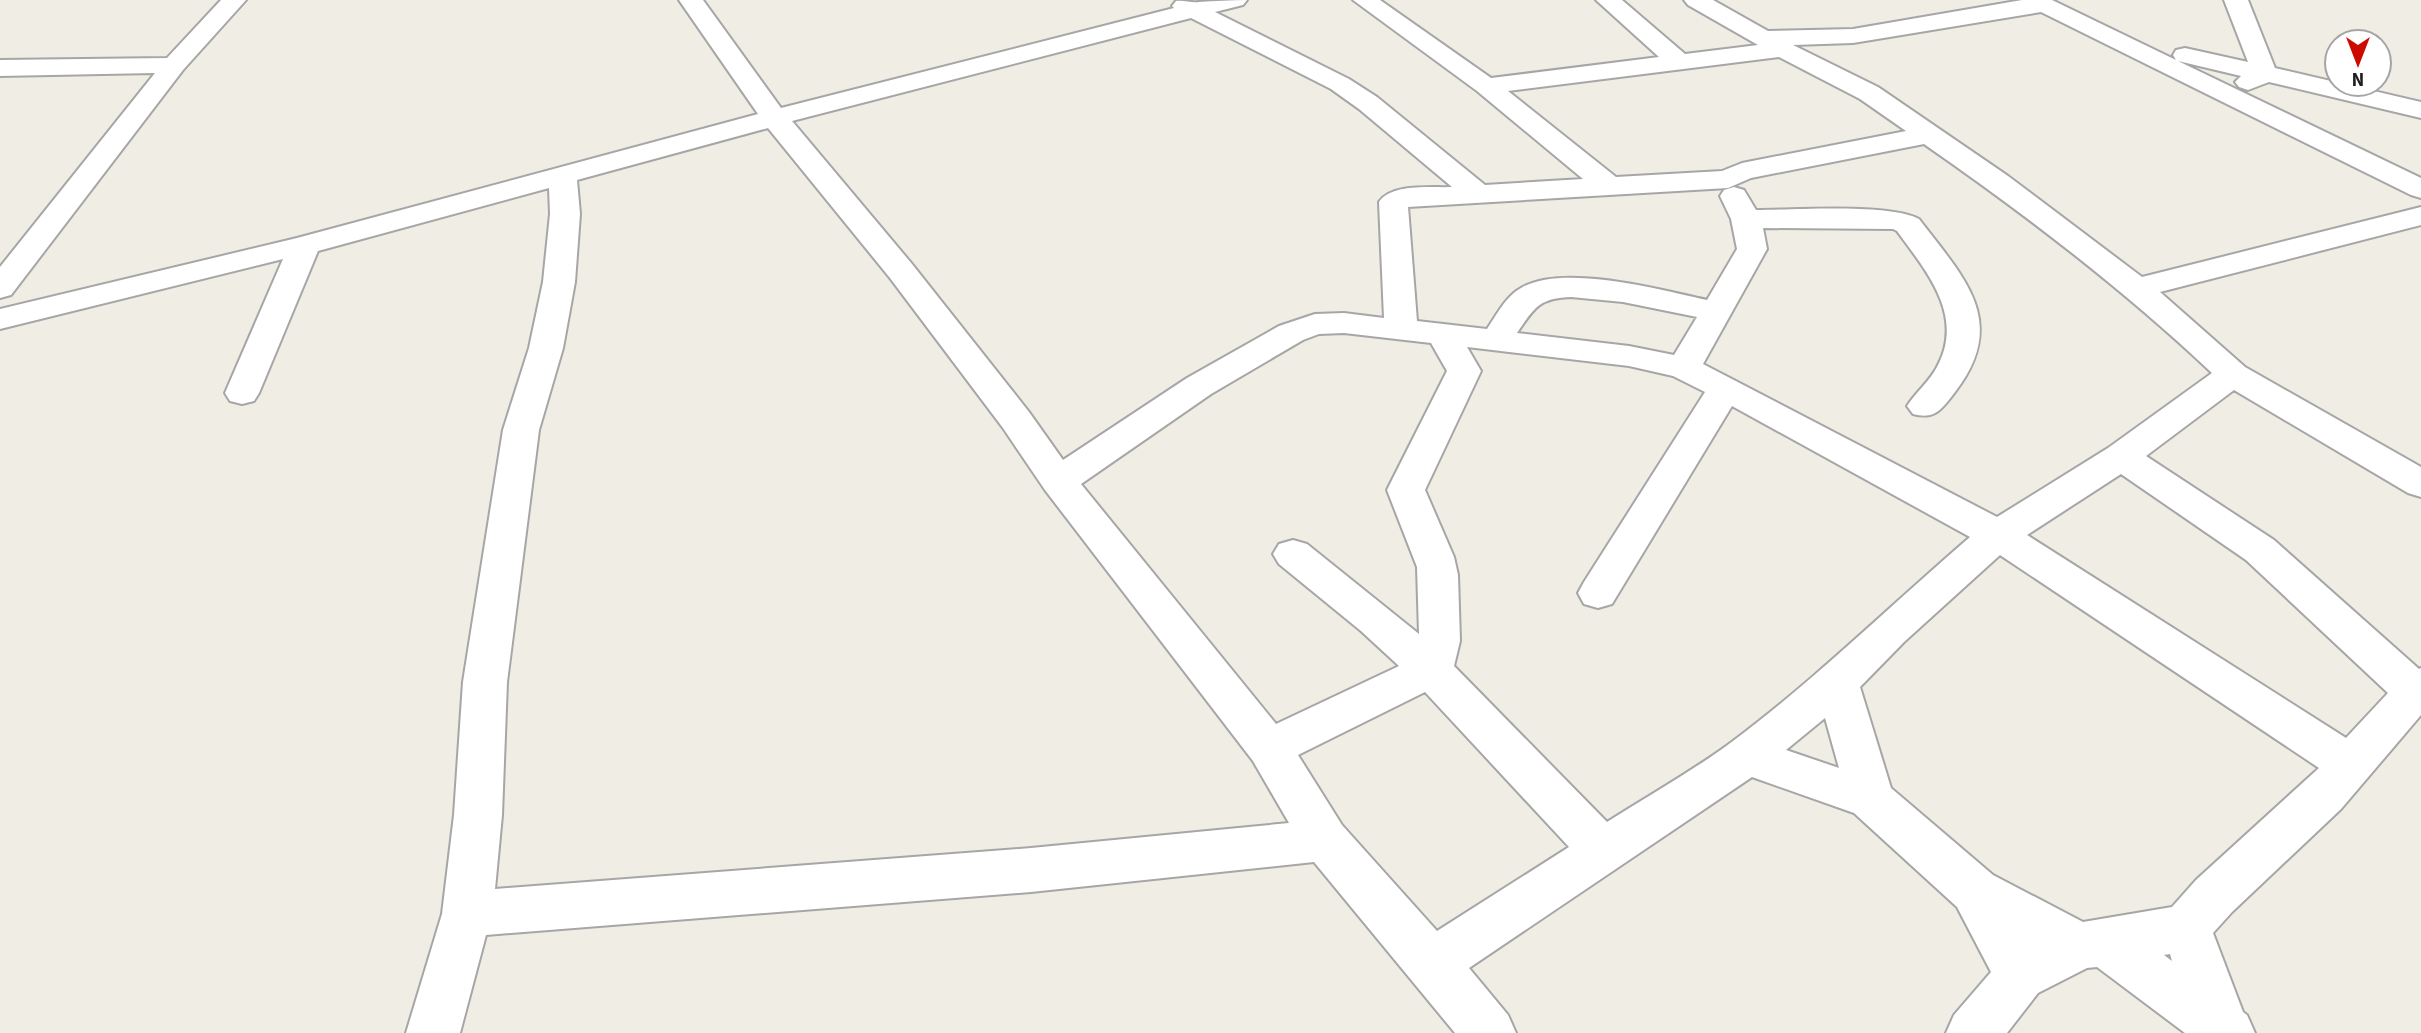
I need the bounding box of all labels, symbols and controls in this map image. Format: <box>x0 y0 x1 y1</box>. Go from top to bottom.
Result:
north arrow <box>2323 28 2393 98</box>
text: N <box>2352 65 2364 92</box>

